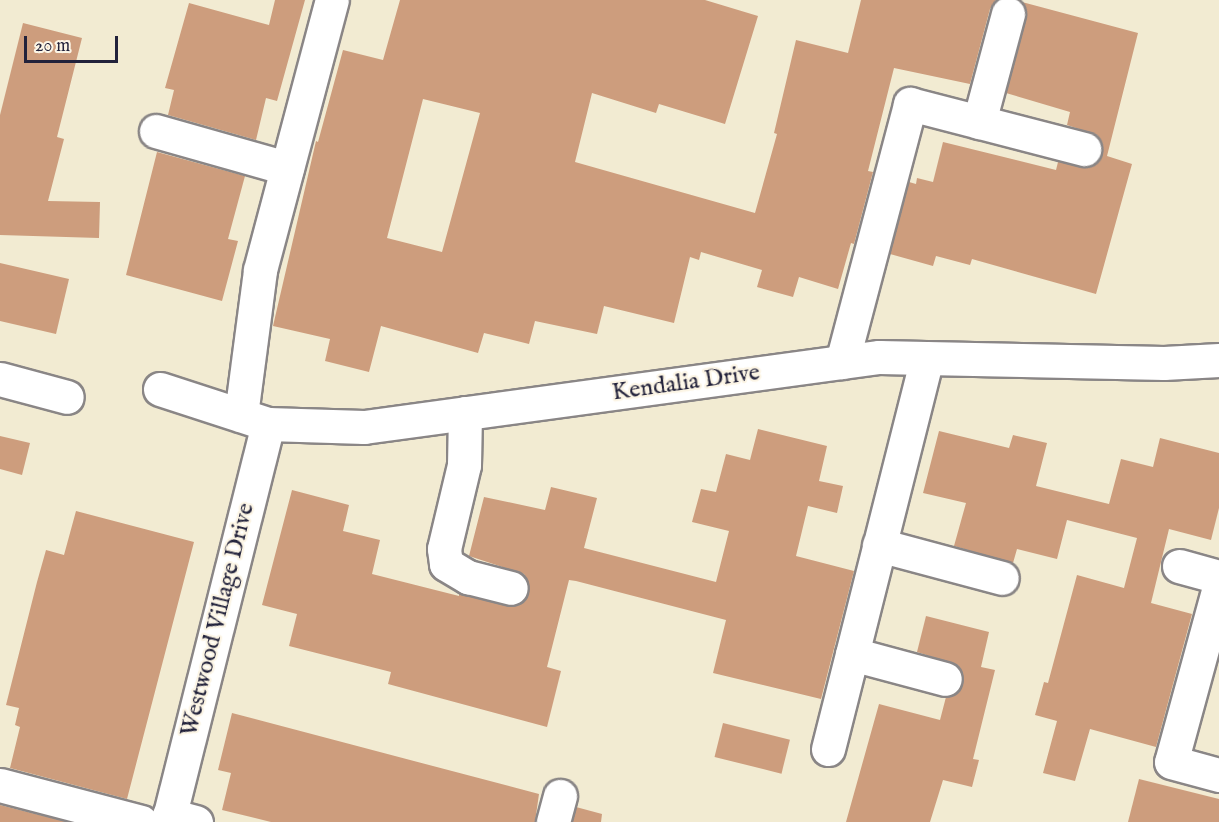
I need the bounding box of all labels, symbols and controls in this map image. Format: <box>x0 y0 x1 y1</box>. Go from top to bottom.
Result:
scale bar <box>27 24 122 62</box>
text: 20 m <box>35 35 70 58</box>
street label: Kendalia Drive <box>610 358 762 408</box>
street label: Westwood Village Drive <box>175 500 261 740</box>

